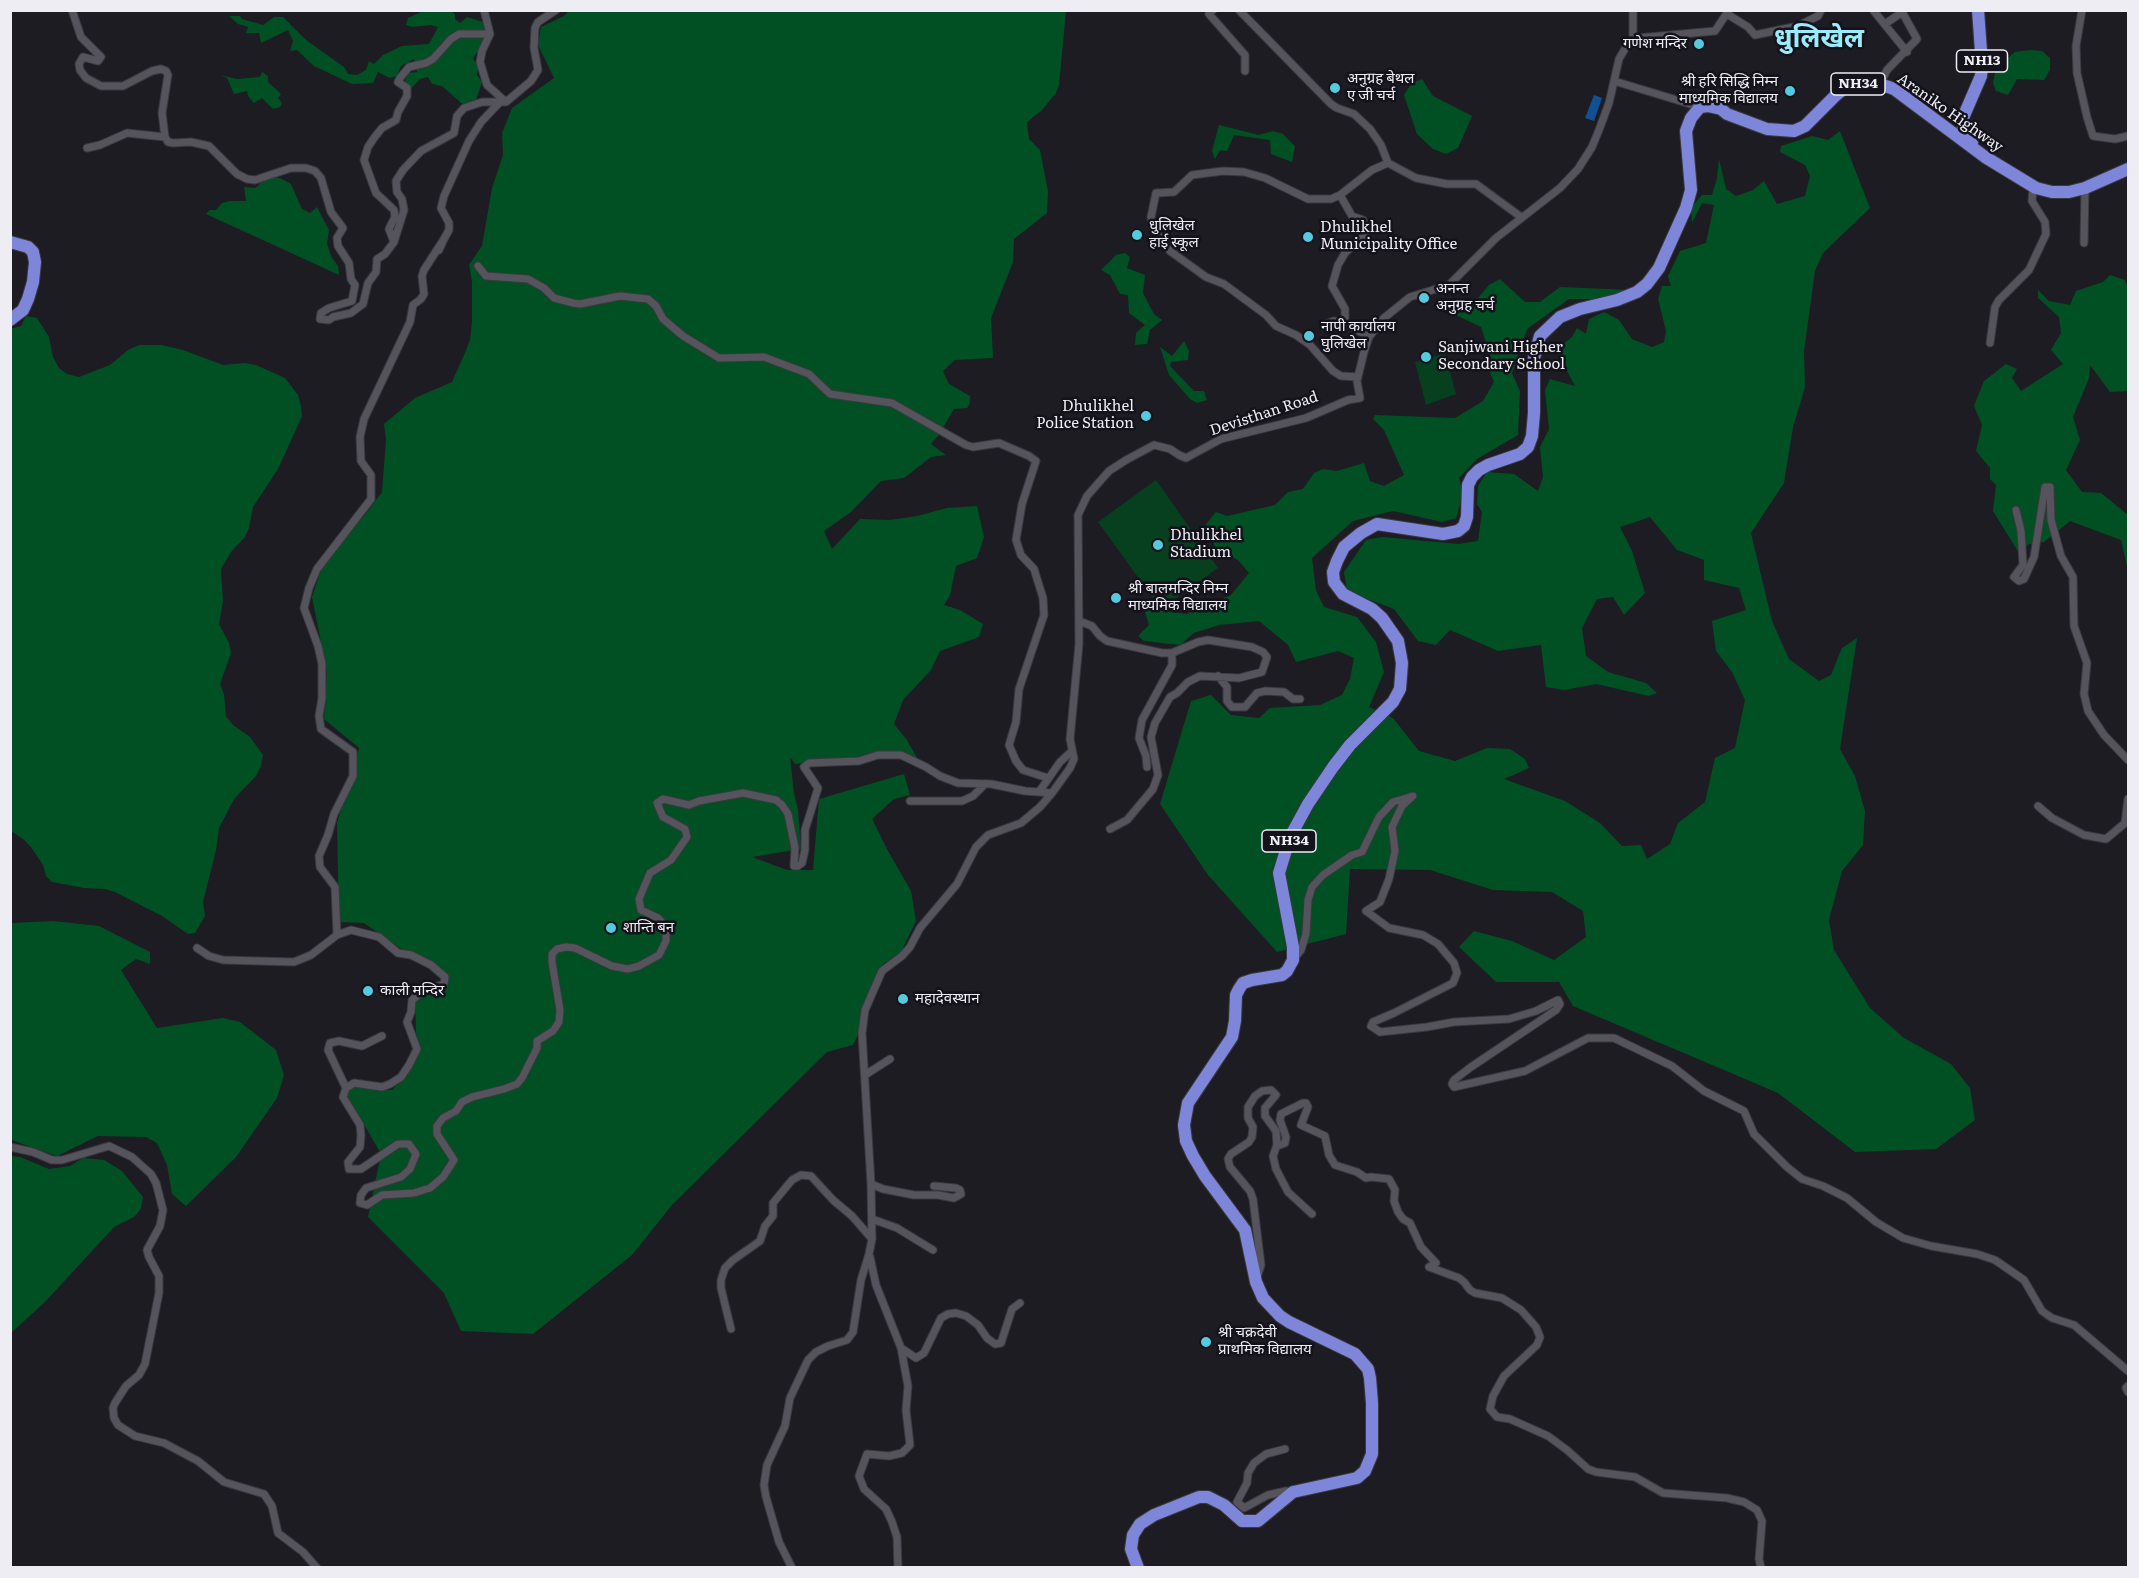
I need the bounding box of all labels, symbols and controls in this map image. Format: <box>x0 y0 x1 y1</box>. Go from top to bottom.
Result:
district label: धुलिखेल <box>1774 23 1864 55</box>
place label: गणेश मन्दिर <box>1623 35 1687 53</box>
marker: गणेश मन्दिर <box>1692 37 1706 51</box>
road number: NH13 <box>1956 50 2008 72</box>
place label: अनुग्रह बेथल ए जी चर्च <box>1347 70 1415 105</box>
street label: Araniko Highway <box>1894 70 2006 156</box>
place label: श्री हरि सिद्धि निम्न माध्यमिक विद्यालय <box>1679 73 1778 108</box>
road number: NH34 <box>1831 73 1885 95</box>
marker: अनुग्रह बेथल ए जी चर्च <box>1328 81 1342 95</box>
marker: श्री हरि सिद्धि निम्न माध्यमिक विद्यालय <box>1783 84 1797 98</box>
place label: धुलिखेल हाई स्कूल <box>1149 217 1199 252</box>
place label: Dhulikhel Municipality Office <box>1320 219 1457 254</box>
marker: धुलिखेल हाई स्कूल <box>1130 228 1144 242</box>
marker: Dhulikhel Municipality Office <box>1301 230 1315 244</box>
place label: अनन्त अनुग्रह चर्च <box>1436 280 1494 315</box>
marker: अनन्त अनुग्रह चर्च <box>1417 291 1431 305</box>
place label: नापी कार्यालय घुलिखेल <box>1321 318 1395 353</box>
marker: नापी कार्यालय घुलिखेल <box>1302 329 1316 343</box>
place label: Sanjiwani Higher Secondary School <box>1438 339 1565 374</box>
marker: Sanjiwani Higher Secondary School <box>1419 350 1433 364</box>
street label: Devisthan Road <box>1208 388 1320 440</box>
place label: Dhulikhel Police Station <box>1036 398 1134 433</box>
marker: Dhulikhel Police Station <box>1139 409 1153 423</box>
place label: Dhulikhel Stadium <box>1170 527 1242 562</box>
marker: Dhulikhel Stadium <box>1151 538 1165 552</box>
place label: श्री बालमन्दिर निम्न माध्यमिक विद्यालय <box>1128 580 1228 615</box>
marker: श्री बालमन्दिर निम्न माध्यमिक विद्यालय <box>1109 591 1123 605</box>
road number: NH34 <box>1262 830 1316 852</box>
place label: शान्ति बन <box>623 919 674 937</box>
marker: शान्ति बन <box>604 921 618 935</box>
place label: काली मन्दिर <box>380 982 444 1000</box>
marker: काली मन्दिर <box>361 984 375 998</box>
place label: महादेवस्थान <box>915 990 979 1008</box>
marker: महादेवस्थान <box>896 992 910 1006</box>
place label: श्री चक्रदेवी प्राथमिक विद्यालय <box>1218 1324 1312 1359</box>
marker: श्री चक्रदेवी प्राथमिक विद्यालय <box>1199 1335 1213 1349</box>

